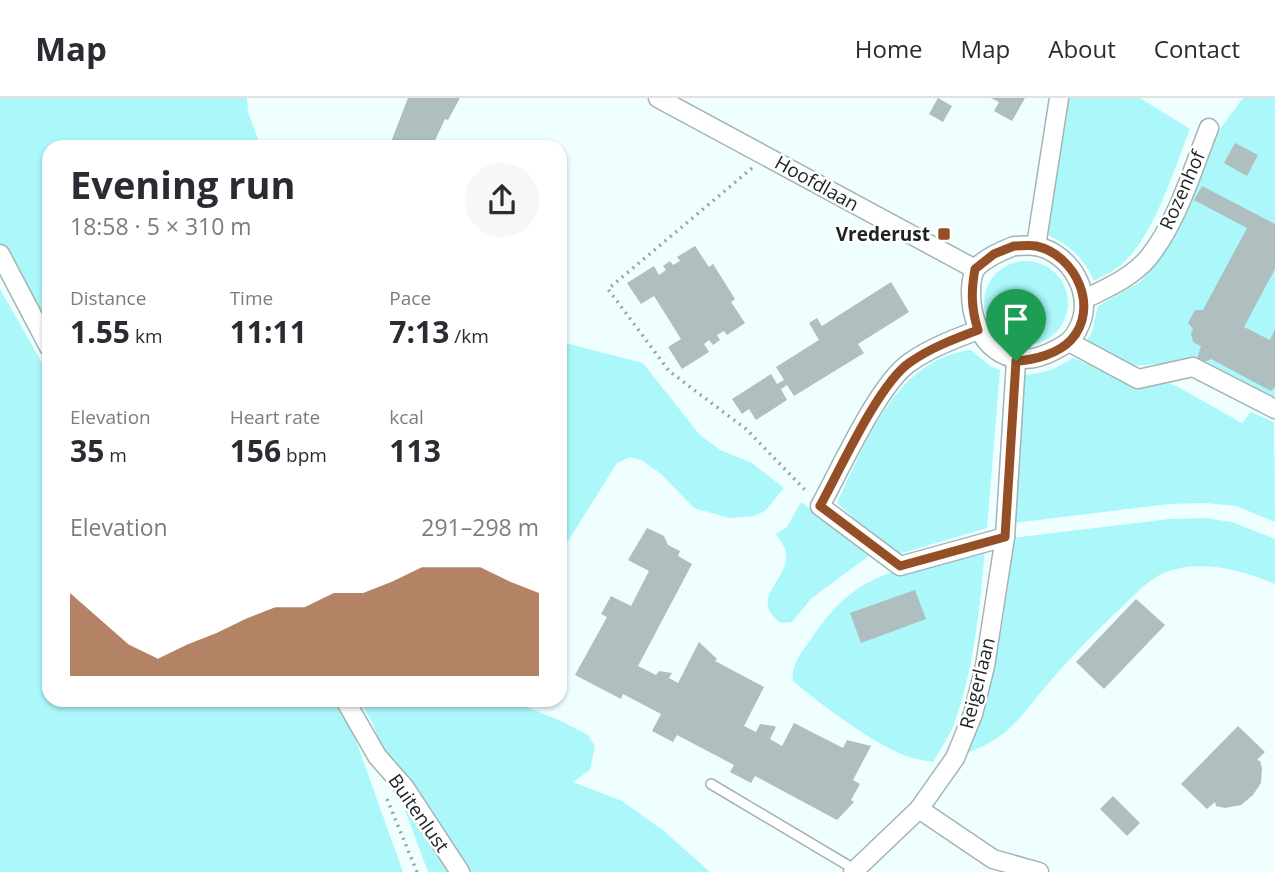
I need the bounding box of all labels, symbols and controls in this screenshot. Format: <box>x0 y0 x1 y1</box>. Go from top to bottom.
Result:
text: Map <box>35 26 107 71</box>
text: Home <box>855 32 923 65</box>
text: Map <box>961 32 1010 65</box>
text: About <box>1048 32 1116 65</box>
text: Contact <box>1154 32 1240 65</box>
street label: Rozenhof <box>1153 145 1212 234</box>
street label: Hoofdlaan <box>770 149 864 217</box>
text: Evening run <box>70 158 295 210</box>
button: share <box>465 163 539 237</box>
text: 18:58 · 5 × 310 m <box>70 210 252 242</box>
place label: Vrederust <box>836 221 930 247</box>
marker: Vrederust <box>936 226 952 242</box>
text: Distance <box>70 285 146 311</box>
text: Time <box>230 285 273 311</box>
text: Pace <box>389 285 431 311</box>
pin <box>986 289 1046 361</box>
icon: arrive <box>997 300 1035 338</box>
text: 1.55 <box>70 311 130 352</box>
text: 11:11 <box>230 311 307 352</box>
text: 7:13 <box>389 311 449 352</box>
text: km <box>130 323 163 349</box>
text: /km <box>449 323 489 349</box>
text: Elevation <box>70 404 151 430</box>
text: Heart rate <box>230 404 320 430</box>
text: kcal <box>389 404 424 430</box>
text: 35 <box>70 430 104 471</box>
text: 156 <box>230 430 281 471</box>
text: 113 <box>389 430 441 471</box>
text: m <box>104 442 127 468</box>
text: bpm <box>281 442 327 468</box>
text: Elevation <box>70 511 168 543</box>
text: 291–298 m <box>421 511 539 543</box>
street label: Reigerlaan <box>953 634 1001 732</box>
street label: Buitenlust <box>383 769 456 858</box>

